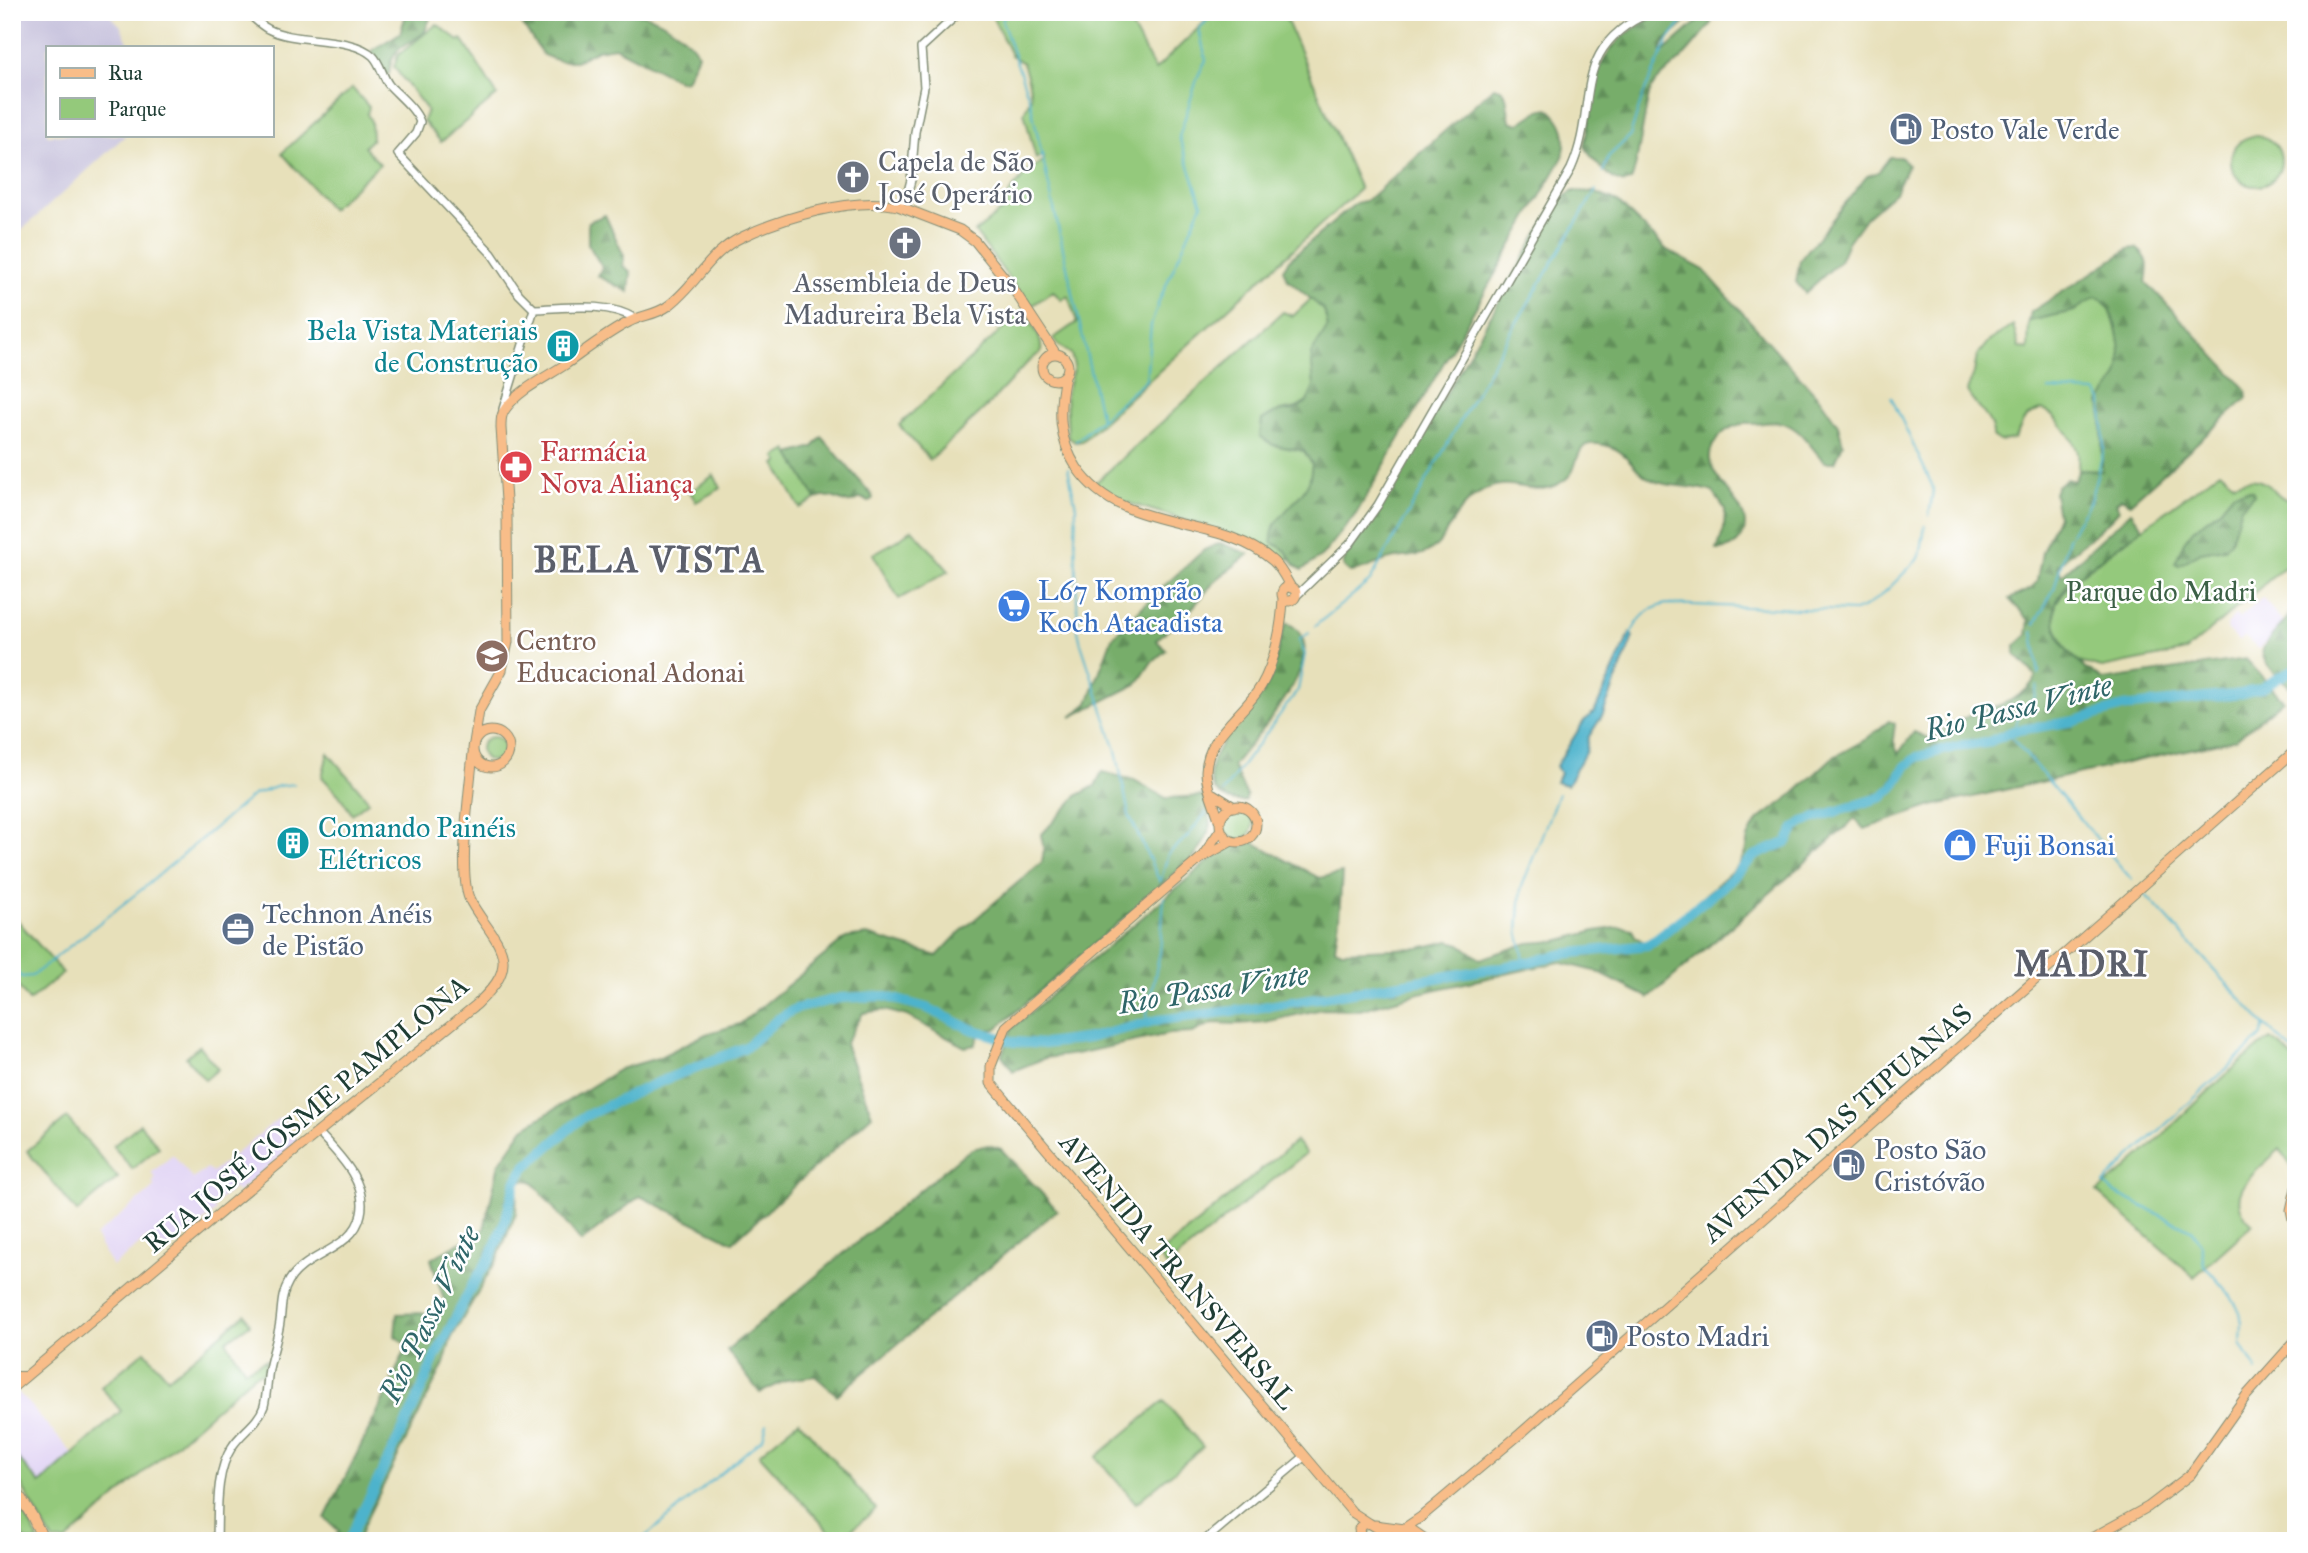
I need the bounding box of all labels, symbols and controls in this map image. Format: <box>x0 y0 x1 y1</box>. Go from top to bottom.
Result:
legend <box>46 46 273 136</box>
text: Rua <box>108 60 143 86</box>
text: Parque <box>108 96 167 122</box>
fuel station icon: Posto Vale Verde <box>1887 110 1925 148</box>
place label: Posto Vale Verde <box>1930 112 2120 147</box>
place label: Capela de São José Operário <box>875 144 1034 211</box>
church icon: Capela de São José Operário <box>834 158 872 196</box>
church icon: Assembleia de Deus Madureira Bela Vista <box>886 224 924 262</box>
place label: Assembleia de Deus Madureira Bela Vista <box>784 265 1026 332</box>
place label: Bela Vista Materiais de Construção <box>307 313 538 380</box>
building icon: Bela Vista Materiais de Construção <box>544 327 582 365</box>
place label: Farmácia Nova Aliança <box>540 434 693 501</box>
pharmacy icon: Farmácia Nova Aliança <box>497 448 535 486</box>
district label: BELA VISTA <box>534 539 766 582</box>
place label: L67 Komprão Koch Atacadista <box>1038 573 1223 640</box>
park label: Parque do Madri <box>2065 574 2257 609</box>
supermarket icon: L67 Komprão Koch Atacadista <box>995 587 1033 625</box>
place label: Centro Educacional Adonai <box>516 623 745 690</box>
school or university icon: Centro Educacional Adonai <box>473 637 511 675</box>
water label: Rio Passa Vinte <box>1920 667 2116 749</box>
place label: Comando Painéis Elétricos <box>318 810 516 877</box>
building icon: Comando Painéis Elétricos <box>274 824 312 862</box>
shop icon: Fuji Bonsai <box>1941 826 1979 864</box>
place label: Fuji Bonsai <box>1984 828 2115 863</box>
place label: Technon Anéis de Pistão <box>262 896 432 963</box>
office icon: Technon Anéis de Pistão <box>219 910 257 948</box>
district label: MADRI <box>2014 943 2150 986</box>
water label: Rio Passa Vinte <box>1115 956 1311 1022</box>
street label: RUA JOSÉ COSME PAMPLONA <box>136 967 476 1260</box>
street label: AVENIDA DAS TIPUANAS <box>1694 996 1979 1251</box>
street label: AVENIDA TRANSVERSAL <box>1051 1125 1304 1417</box>
place label: Posto São Cristóvão <box>1874 1132 1986 1199</box>
fuel station icon: Posto São Cristóvão <box>1830 1146 1868 1184</box>
water label: Rio Passa Vinte <box>371 1219 489 1409</box>
fuel station icon: Posto Madri <box>1583 1317 1621 1355</box>
place label: Posto Madri <box>1626 1319 1769 1354</box>

